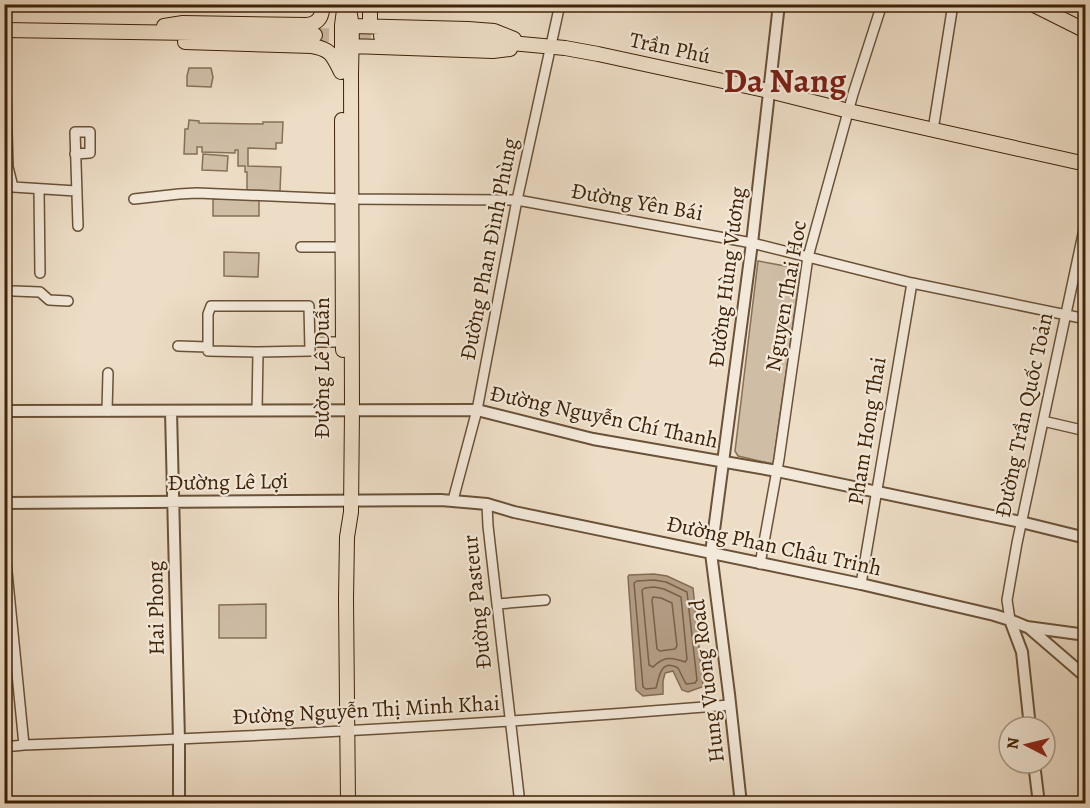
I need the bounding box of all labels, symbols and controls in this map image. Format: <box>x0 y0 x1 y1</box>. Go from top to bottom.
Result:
street label: Trần Phú <box>627 25 713 71</box>
district label: Da Nang <box>724 57 847 104</box>
street label: Đường Phan Đình Phùng <box>453 135 525 363</box>
street label: Đường Yên Bái <box>569 176 705 228</box>
street label: Đường Hùng Vương <box>701 185 753 369</box>
street label: Nguyen Thai Hoc <box>758 218 814 374</box>
street label: Đường Lê Duẩn <box>307 297 337 439</box>
street label: Đường Trần Quốc Toản <box>988 310 1060 520</box>
street label: Pham Hong Thai <box>840 355 894 507</box>
street label: Đường Nguyễn Chí Thanh <box>487 378 721 456</box>
street label: Đường Lê Lợi <box>167 466 289 498</box>
street label: Đường Phan Châu Trinh <box>664 509 884 583</box>
street label: Đường Pasteur <box>455 533 499 671</box>
street label: Hai Phong <box>140 560 172 656</box>
street label: Hung Vuong Road <box>682 597 732 764</box>
street label: Đường Nguyễn Thị Minh Khai <box>231 688 501 732</box>
north arrow <box>997 715 1057 775</box>
text: N <box>1001 736 1025 750</box>

